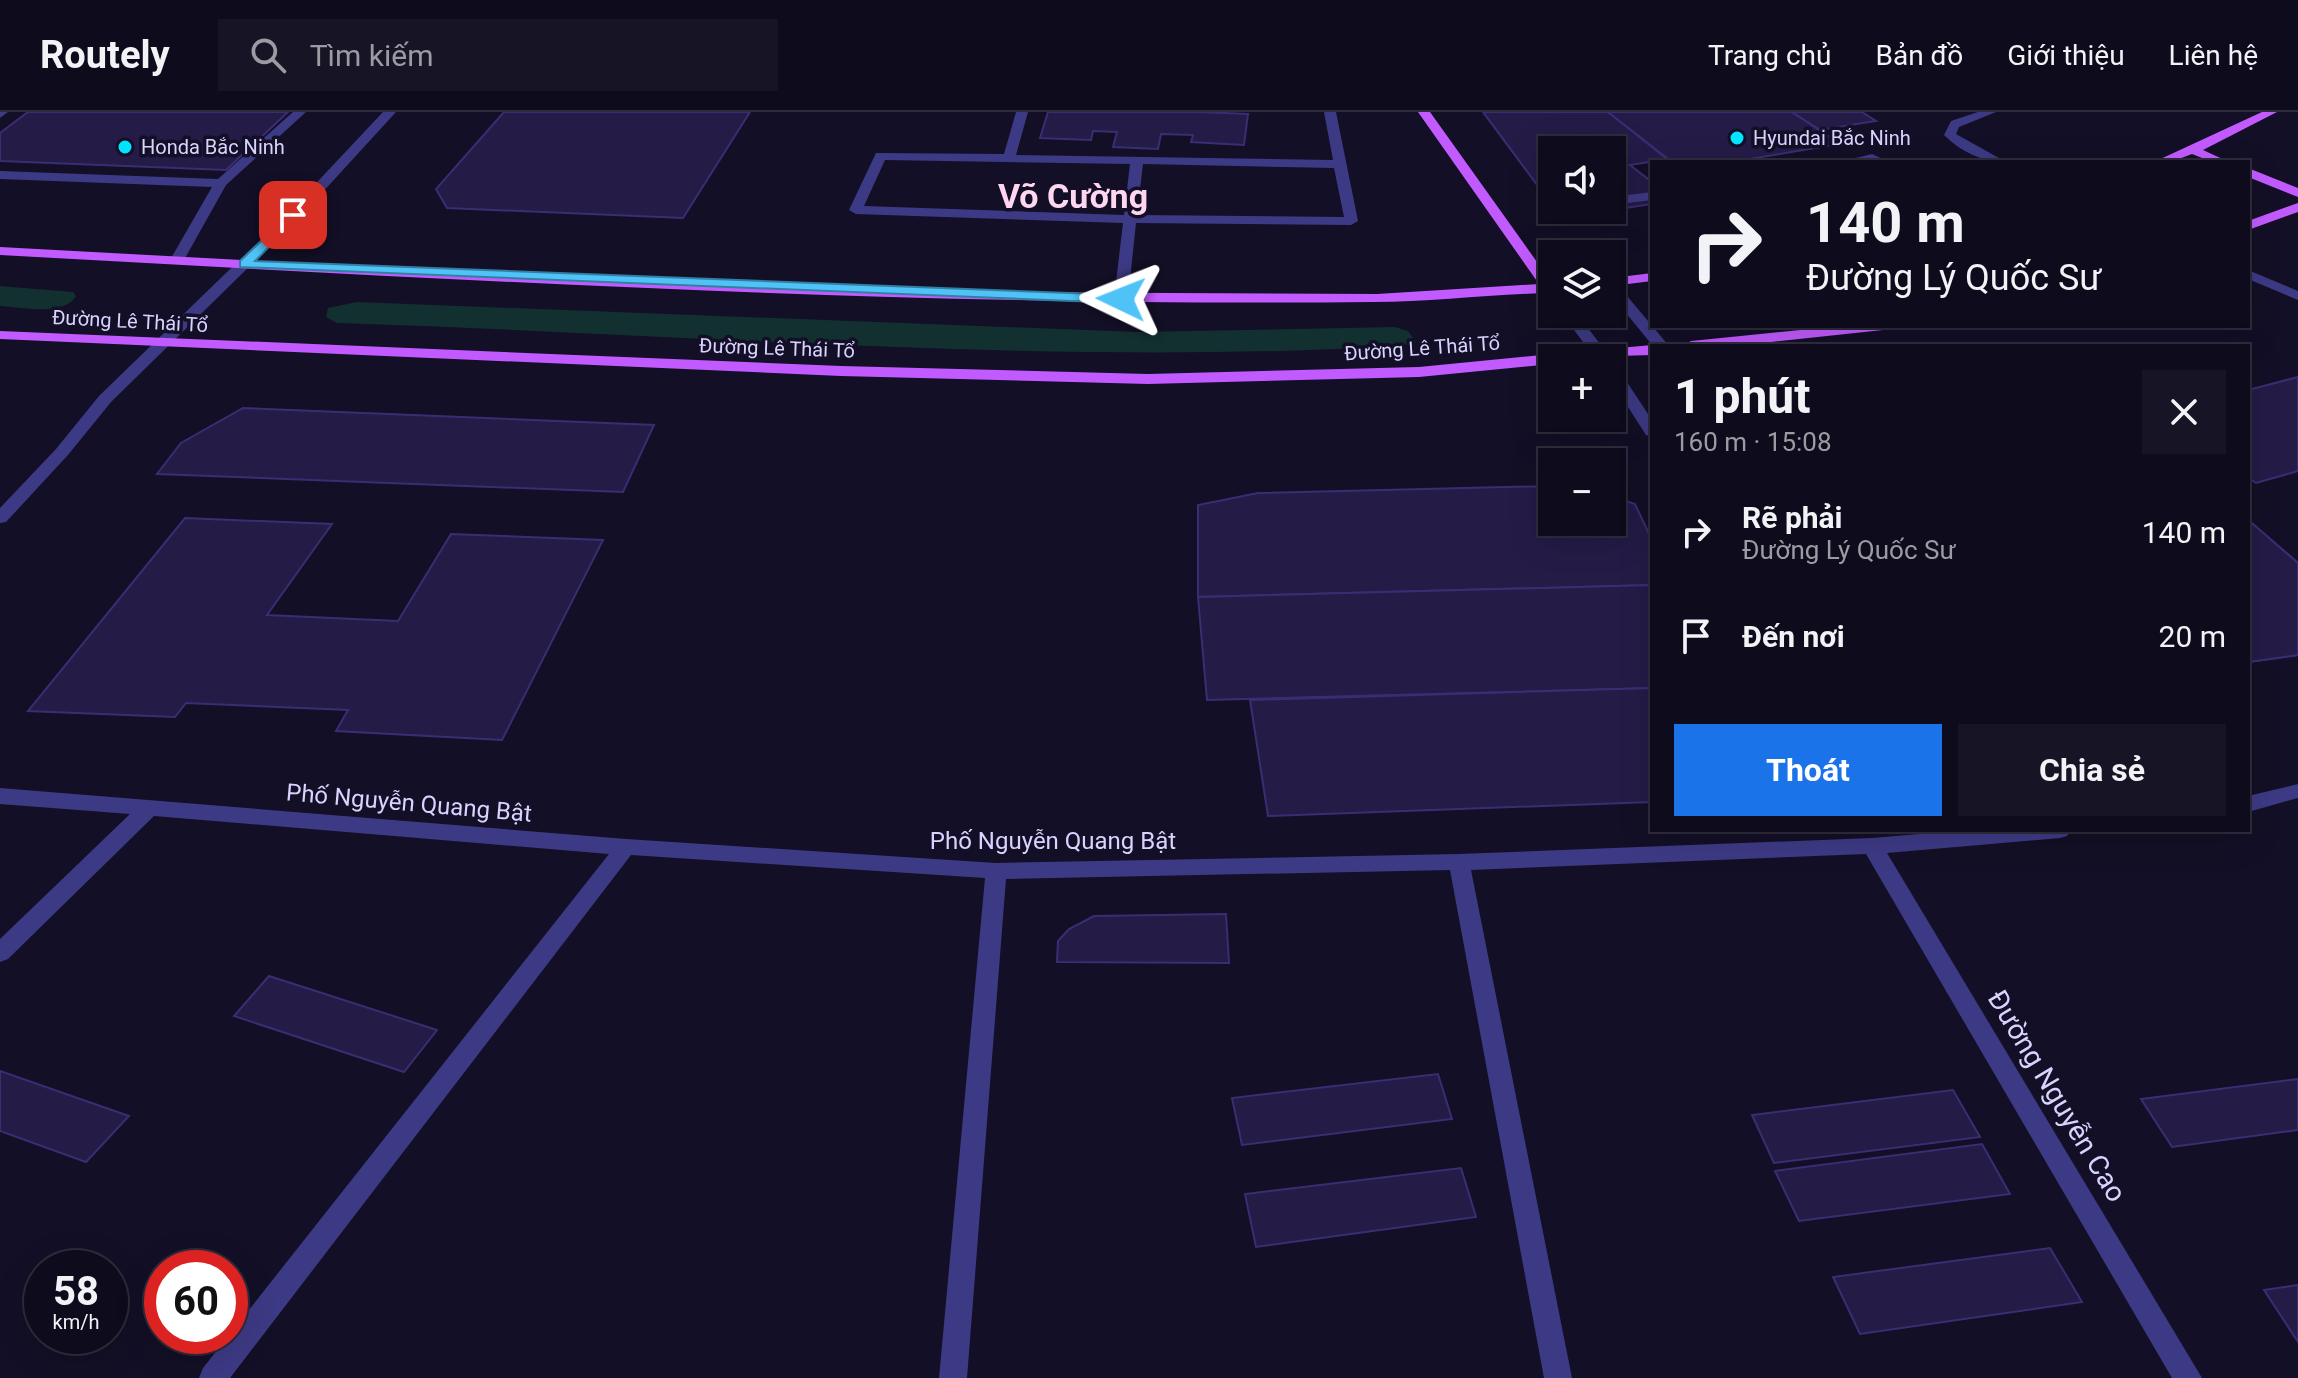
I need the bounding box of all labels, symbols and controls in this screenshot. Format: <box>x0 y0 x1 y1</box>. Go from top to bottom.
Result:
search box <box>218 19 778 91</box>
text: Routely <box>40 33 170 77</box>
icon: search <box>246 33 290 77</box>
text: Tìm kiếm <box>310 38 433 73</box>
text: Trang chủ <box>1708 39 1831 72</box>
text: Bản đồ <box>1875 39 1963 72</box>
text: Giới thiệu <box>2007 39 2125 72</box>
text: Liên hệ <box>2169 39 2258 72</box>
place label: Hyundai Bắc Ninh <box>1753 126 1911 150</box>
marker: Hyundai Bắc Ninh <box>1728 129 1746 147</box>
place label: Honda Bắc Ninh <box>141 135 285 159</box>
map controls <box>1538 136 1626 536</box>
button: sound <box>1538 136 1626 224</box>
marker: Honda Bắc Ninh <box>116 138 134 156</box>
district label: Võ Cường <box>998 176 1148 216</box>
pin <box>259 181 327 249</box>
text: 140 m <box>1806 190 1965 256</box>
icon: right <box>1674 192 1778 296</box>
icon: arrive <box>271 193 315 237</box>
button: layers <box>1538 240 1626 328</box>
position arrow <box>1079 257 1163 341</box>
text: Đường Lý Quốc Sư <box>1806 257 2102 299</box>
street label: Đường Lê Thái Tổ <box>51 305 209 337</box>
street label: Đường Lê Thái Tổ <box>1343 331 1501 365</box>
street label: Đường Lê Thái Tổ <box>699 333 855 363</box>
button: + <box>1538 344 1626 432</box>
text: 1 phút <box>1674 368 1810 425</box>
button: close <box>2142 370 2226 454</box>
text: 160 m · 15:08 <box>1674 427 1832 457</box>
button: − <box>1538 448 1626 536</box>
text: Rẽ phải <box>1742 500 1843 535</box>
icon: right <box>1674 510 1718 554</box>
text: 140 m <box>2142 515 2226 550</box>
text: Đường Lý Quốc Sư <box>1742 535 1956 565</box>
icon: arrive <box>1674 614 1718 658</box>
text: Đến nơi <box>1742 619 1845 654</box>
text: 20 m <box>2159 619 2226 654</box>
button: Thoát <box>1674 724 1942 816</box>
button: Chia sẻ <box>1958 724 2226 816</box>
street label: Phố Nguyễn Quang Bật <box>285 778 533 828</box>
street label: Phố Nguyễn Quang Bật <box>930 827 1176 855</box>
street label: Đường Nguyễn Cao <box>1981 984 2133 1208</box>
speed limit sign: 60 <box>144 1250 248 1354</box>
text: 58 <box>53 1268 99 1315</box>
text: km/h <box>53 1310 99 1334</box>

